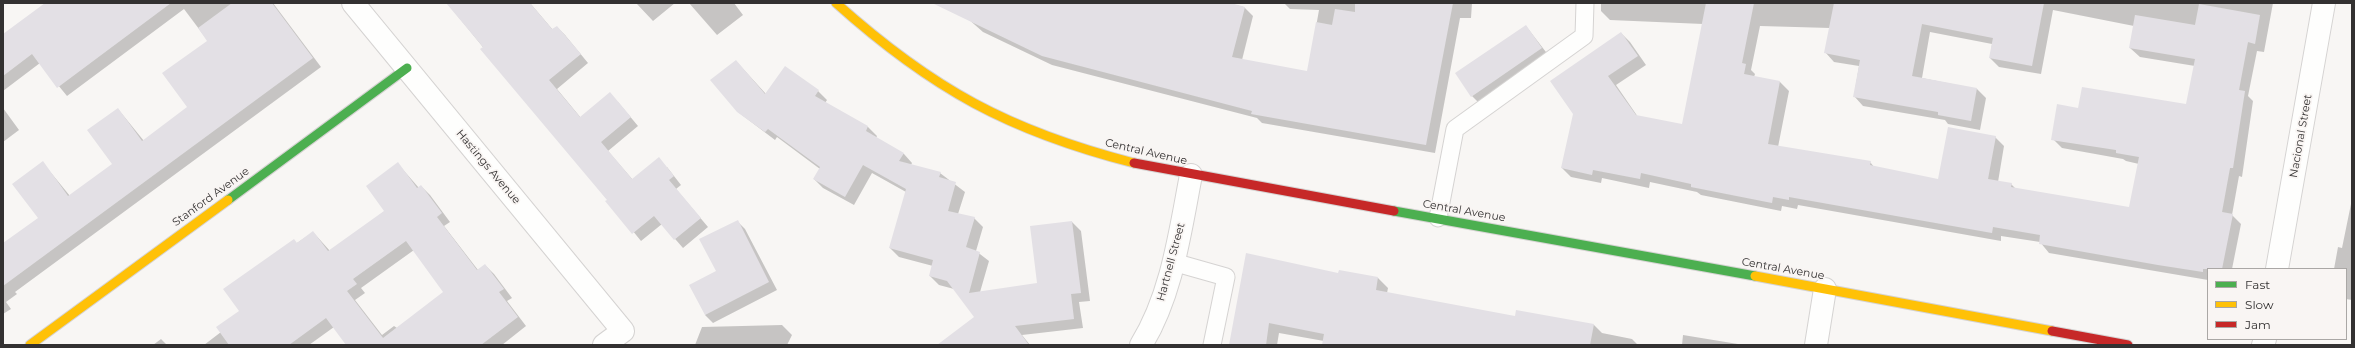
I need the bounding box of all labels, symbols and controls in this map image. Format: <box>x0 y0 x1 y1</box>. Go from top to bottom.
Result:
street label: Nacional Street <box>2287 93 2315 179</box>
street label: Hastings Avenue <box>453 127 523 207</box>
street label: Central Avenue <box>1104 136 1188 168</box>
street label: Stanford Avenue <box>170 165 252 229</box>
street label: Central Avenue <box>1422 197 1506 225</box>
street label: Hartnell Street <box>1154 221 1188 303</box>
street label: Central Avenue <box>1741 255 1825 283</box>
legend <box>2207 268 2347 340</box>
text: Fast <box>2245 277 2270 292</box>
text: Slow <box>2245 297 2274 312</box>
text: Jam <box>2245 317 2271 332</box>

